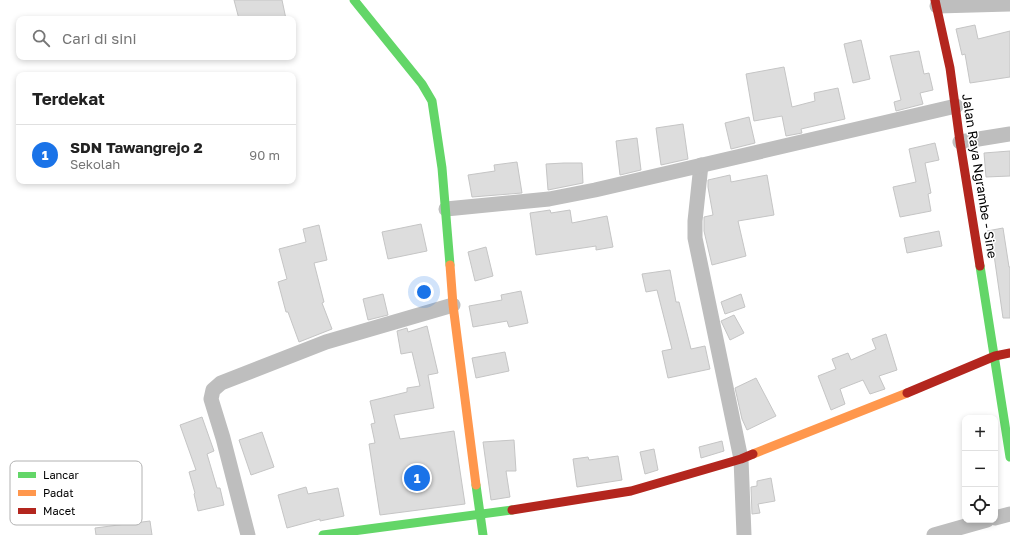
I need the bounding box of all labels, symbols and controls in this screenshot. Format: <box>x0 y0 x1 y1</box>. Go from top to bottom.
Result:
search box <box>16 16 296 60</box>
icon: search <box>30 27 52 49</box>
text: Cari di sini <box>62 29 137 47</box>
text: Terdekat <box>32 88 105 109</box>
street label: Jalan Raya Ngrambe - Sine <box>959 92 1001 260</box>
text: SDN Tawangrejo 2 <box>70 138 203 156</box>
text: 1 <box>42 147 48 163</box>
text: 90 m <box>249 147 280 163</box>
text: Sekolah <box>70 156 120 172</box>
your location <box>414 282 434 302</box>
map controls <box>962 415 998 523</box>
button: + <box>962 415 998 451</box>
button: − <box>962 451 998 487</box>
legend <box>10 461 142 525</box>
pin: 1 <box>404 463 430 493</box>
text: Lancar <box>43 468 80 481</box>
text: Padat <box>43 486 74 499</box>
button: locate <box>962 487 998 523</box>
text: Macet <box>43 504 75 517</box>

